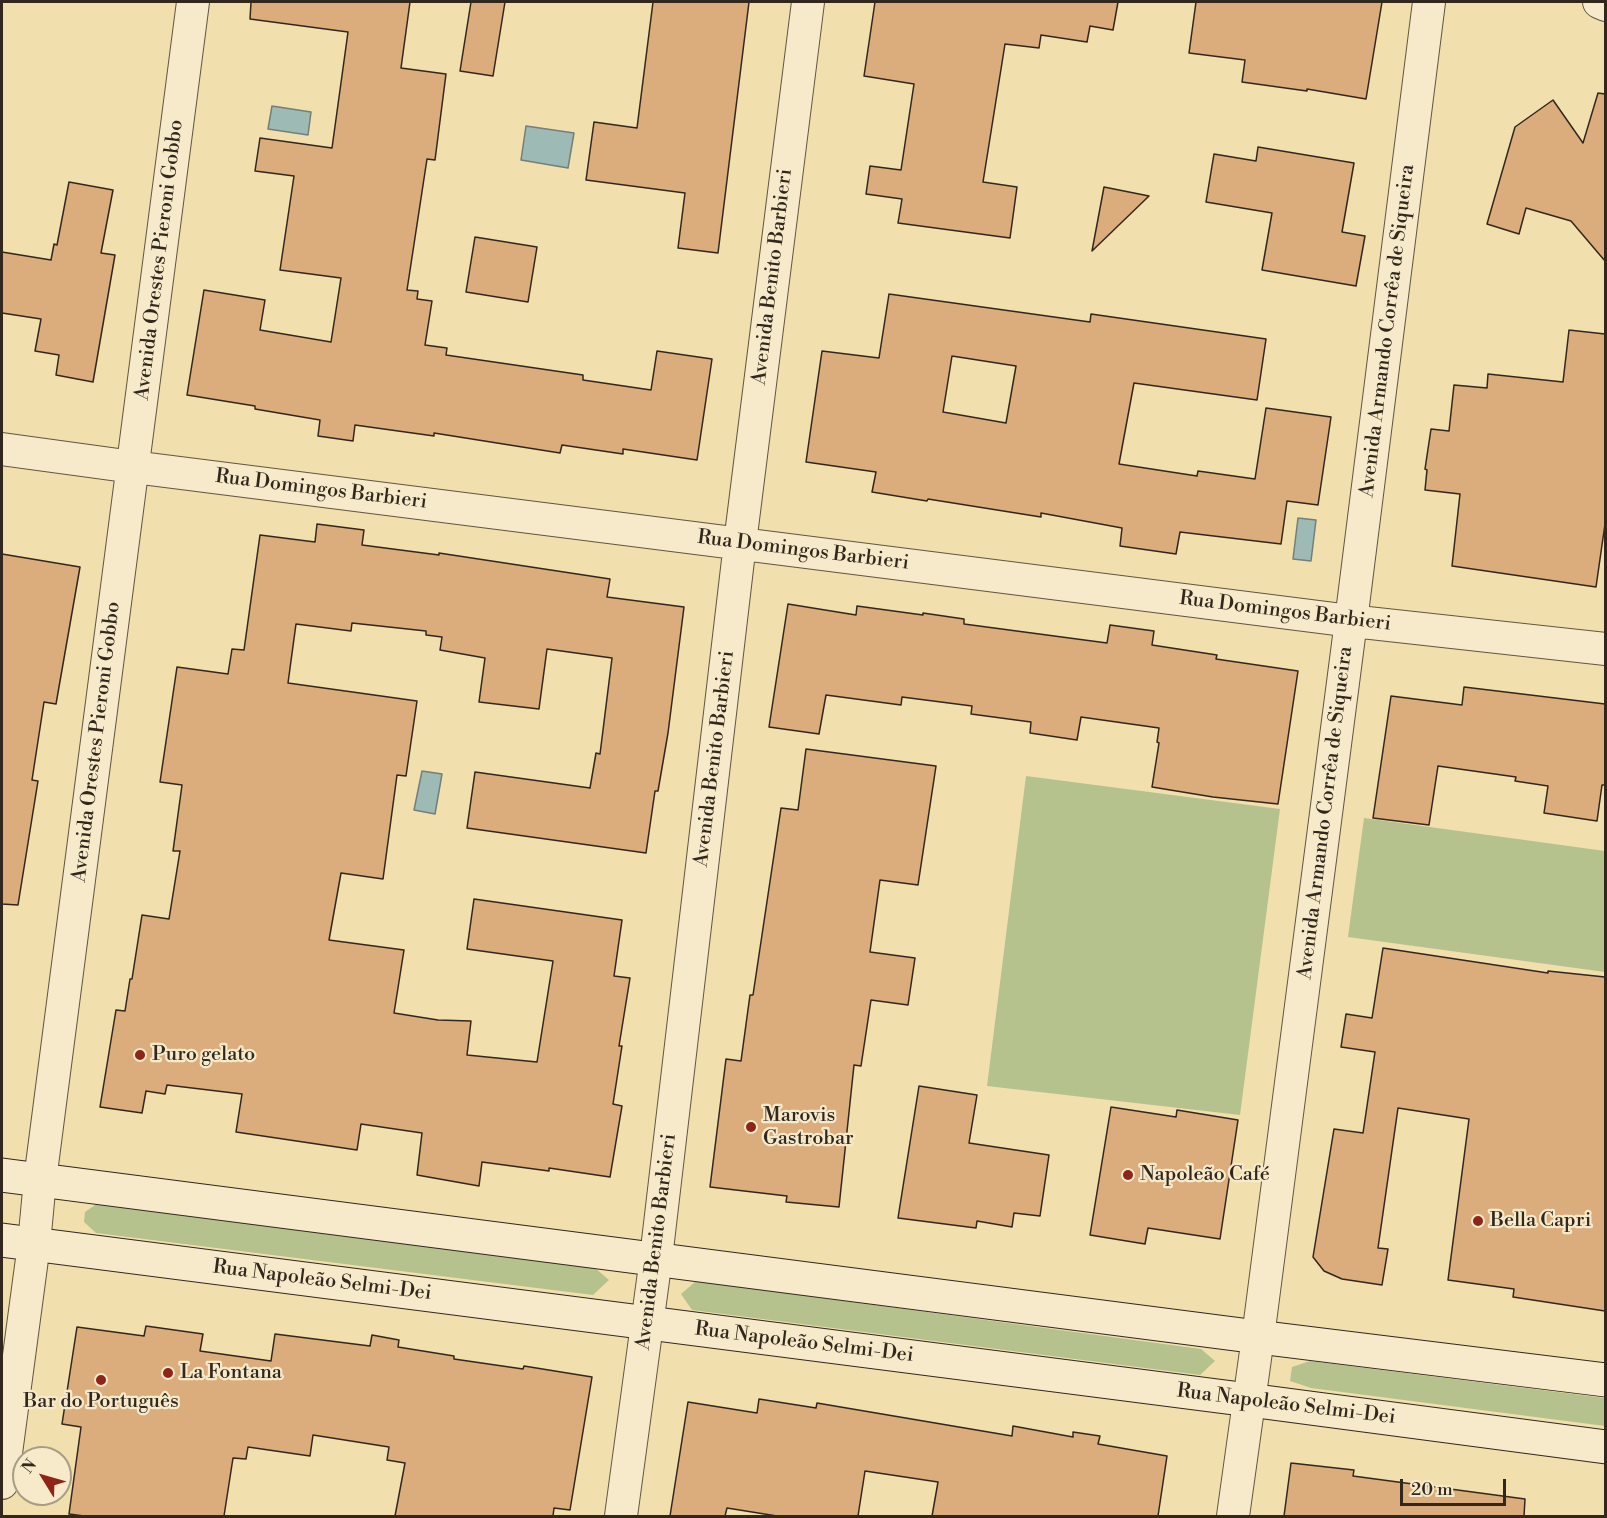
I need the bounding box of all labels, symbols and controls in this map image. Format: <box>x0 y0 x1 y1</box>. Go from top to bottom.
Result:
street label: Avenida Orestes Pieroni Gobbo <box>131 118 189 402</box>
street label: Avenida Armando Corrêa de Siqueira <box>1356 163 1420 499</box>
street label: Avenida Benito Barbieri <box>748 168 798 386</box>
street label: Rua Domingos Barbieri <box>214 465 428 515</box>
street label: Rua Domingos Barbieri <box>696 526 910 576</box>
street label: Rua Domingos Barbieri <box>1178 587 1392 637</box>
street label: Avenida Orestes Pieroni Gobbo <box>68 600 126 884</box>
street label: Avenida Armando Corrêa de Siqueira <box>1294 645 1358 981</box>
street label: Avenida Benito Barbieri <box>690 650 740 868</box>
place label: Puro gelato <box>152 1043 255 1067</box>
marker: Puro gelato <box>133 1048 147 1062</box>
place label: Marovis Gastrobar <box>763 1104 854 1151</box>
marker: Marovis Gastrobar <box>744 1120 758 1134</box>
street label: Avenida Benito Barbieri <box>632 1133 682 1351</box>
place label: Napoleão Café <box>1140 1163 1270 1187</box>
marker: Napoleão Café <box>1121 1168 1135 1182</box>
place label: Bella Capri <box>1490 1209 1591 1233</box>
marker: Bella Capri <box>1471 1214 1485 1228</box>
street label: Rua Napoleão Selmi-Dei <box>211 1256 433 1306</box>
street label: Rua Napoleão Selmi-Dei <box>693 1318 915 1368</box>
place label: La Fontana <box>180 1361 282 1385</box>
marker: La Fontana <box>161 1366 175 1380</box>
marker: Bar do Português <box>94 1373 108 1387</box>
street label: Rua Napoleão Selmi-Dei <box>1175 1380 1397 1430</box>
place label: Bar do Português <box>23 1390 179 1414</box>
north arrow <box>12 1446 72 1506</box>
text: N <box>17 1455 41 1477</box>
scale bar <box>1403 1467 1510 1505</box>
text: 20 m <box>1411 1478 1453 1501</box>

